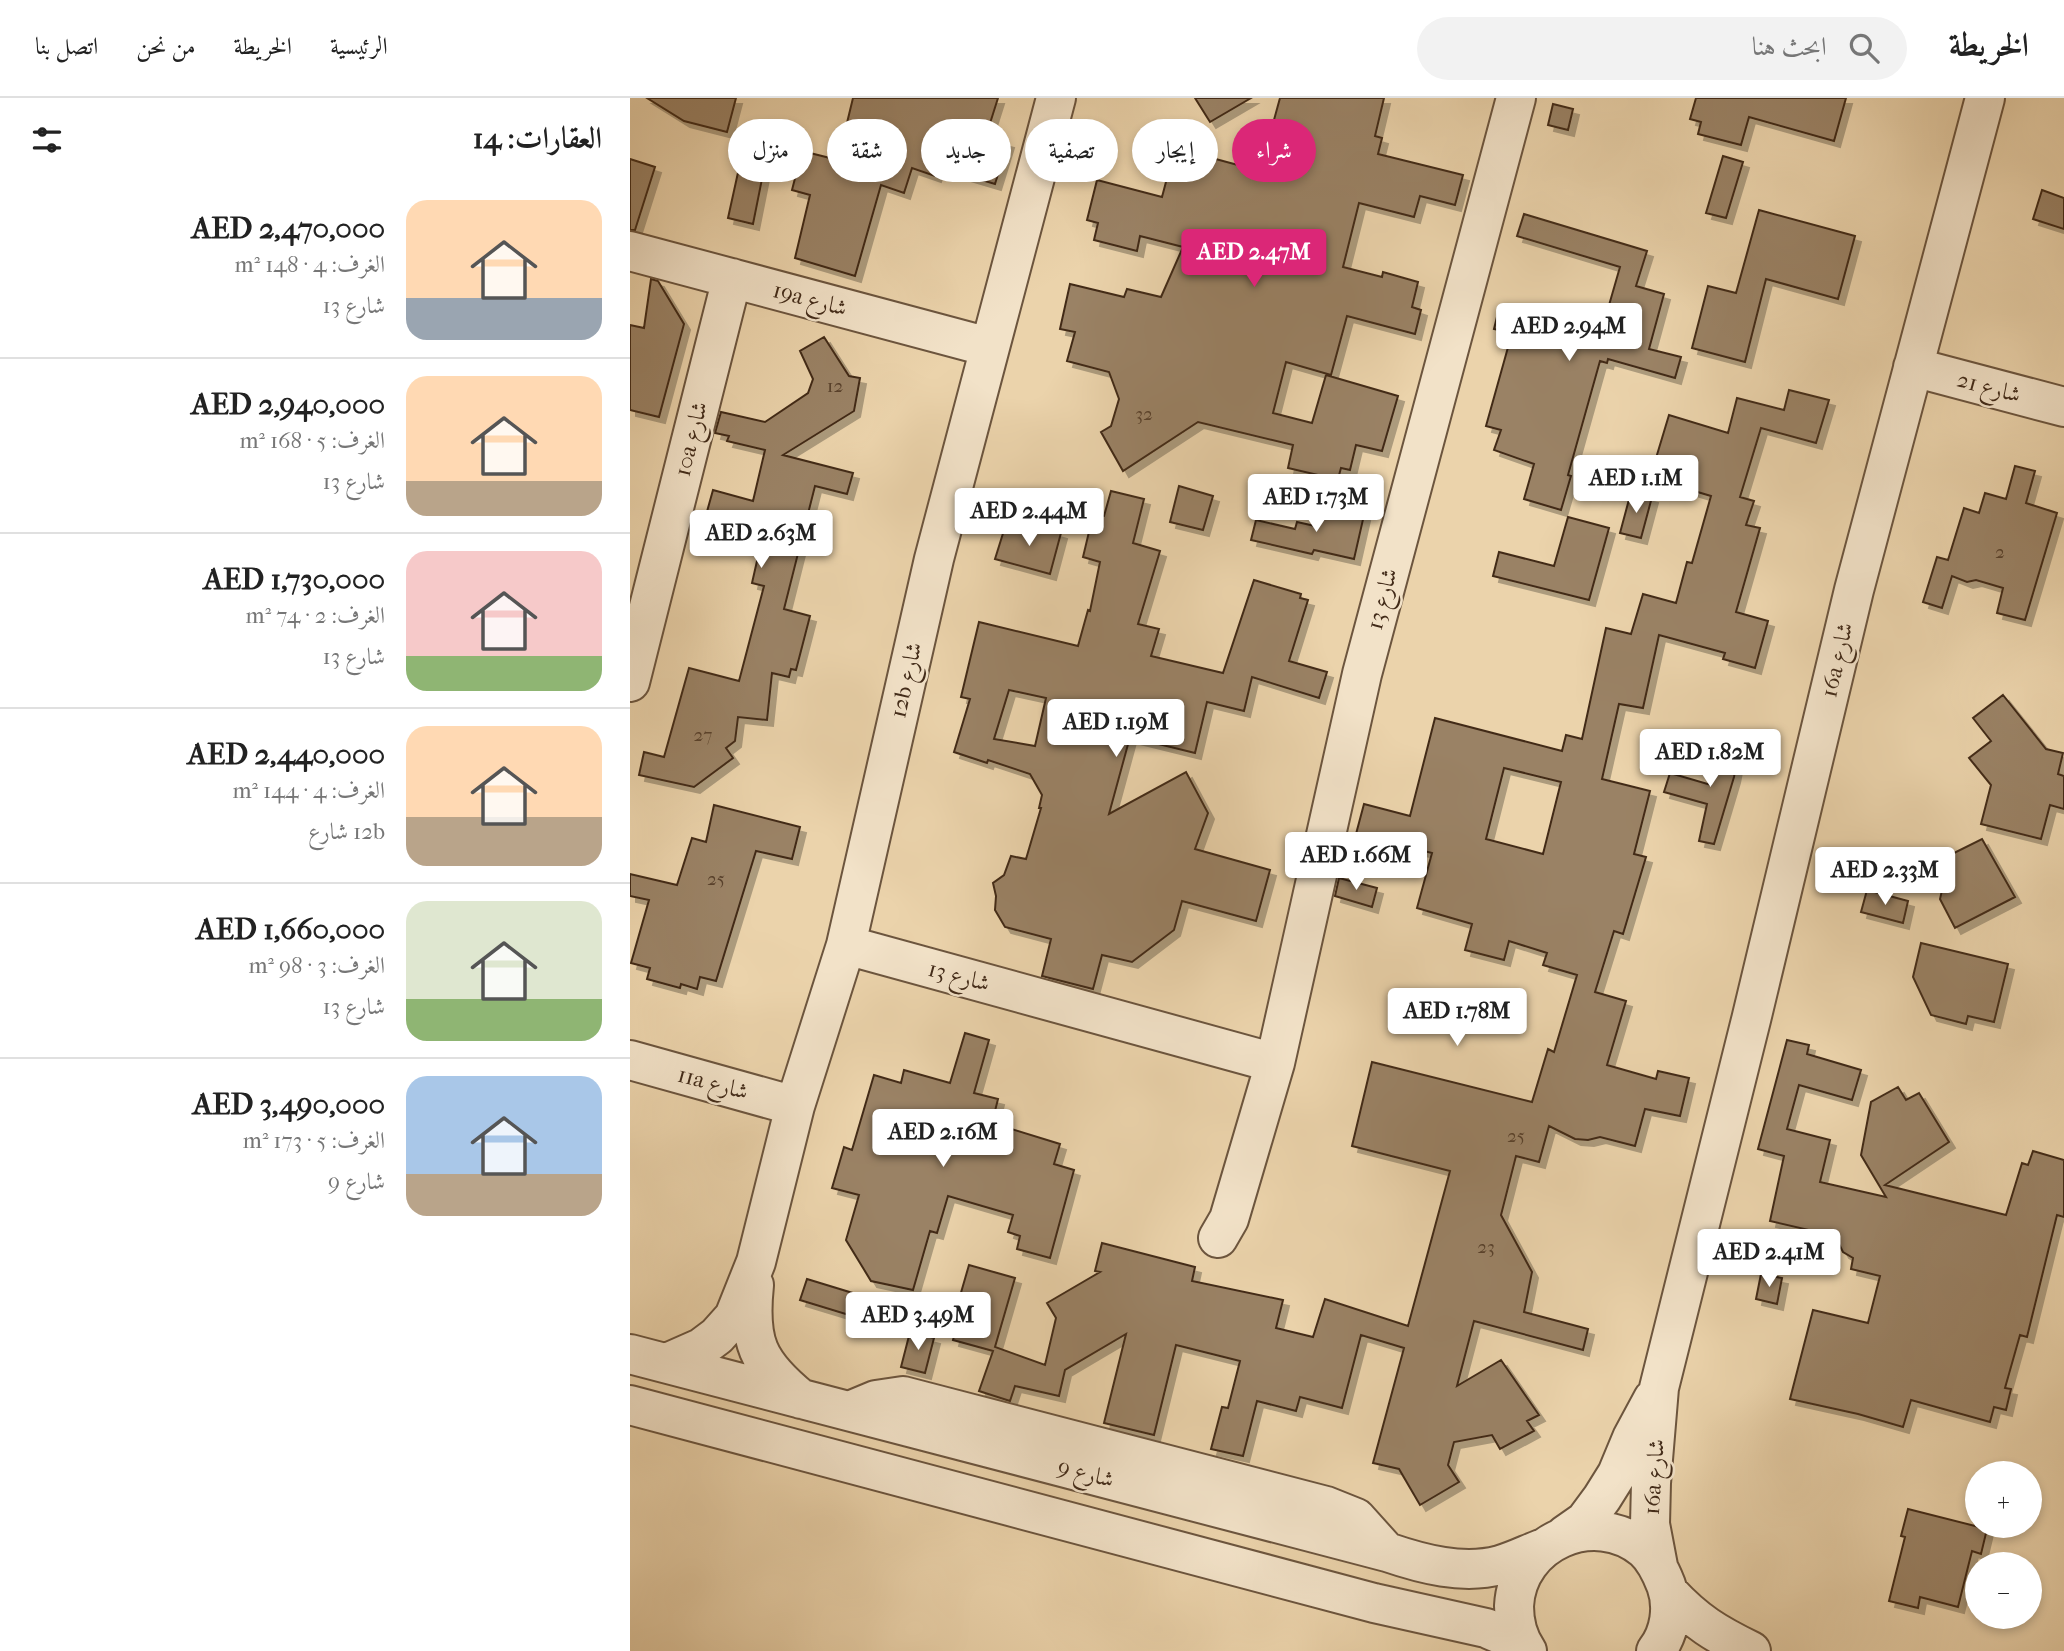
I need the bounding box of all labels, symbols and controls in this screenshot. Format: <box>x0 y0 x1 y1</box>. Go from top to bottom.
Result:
search box <box>1417 17 1907 80</box>
text: الخريطة <box>1949 26 2029 65</box>
icon: search <box>1845 29 1883 67</box>
text: ابحث هنا <box>1752 31 1827 62</box>
text: اتصل بنا <box>35 32 98 60</box>
text: من نحن <box>136 32 196 60</box>
text: الخريطة <box>234 32 292 60</box>
text: الرئيسية <box>330 32 388 60</box>
chip: منزل <box>728 119 813 182</box>
chip: شقة <box>827 119 907 182</box>
chip: جديد <box>921 119 1011 182</box>
chip: تصفية <box>1025 119 1118 182</box>
chip: إيجار <box>1132 119 1218 182</box>
chip: شراء <box>1232 119 1316 182</box>
icon: filters <box>28 121 66 159</box>
text: العقارات: 14 <box>473 121 602 156</box>
text: AED 2,470,000 <box>192 211 385 246</box>
icon: home <box>462 228 546 312</box>
pin: AED 2.47M <box>1174 230 1334 289</box>
text: AED 2.47M <box>1197 238 1311 265</box>
text: الغرف: 4 · 148 m² <box>235 251 385 278</box>
street label: 19a شارع <box>768 276 850 328</box>
text: شارع 13 <box>322 292 385 319</box>
pin: AED 2.94M <box>1489 303 1649 363</box>
text: AED 2.94M <box>1512 312 1626 339</box>
street label: شارع 21 <box>1953 366 2024 414</box>
house number: 12 <box>827 375 844 397</box>
text: AED 2,940,000 <box>191 387 385 422</box>
street label: 10a شارع <box>669 399 719 481</box>
house number: 32 <box>1135 403 1153 425</box>
icon: home <box>462 404 546 488</box>
text: الغرف: 5 · 168 m² <box>239 427 385 454</box>
pin: AED 1.1M <box>1564 456 1708 515</box>
text: AED 1.1M <box>1589 464 1683 491</box>
text: شارع 13 <box>322 468 385 495</box>
pin: AED 1.73M <box>1236 474 1396 534</box>
text: AED 1.73M <box>1264 483 1368 510</box>
pin: AED 2.44M <box>949 489 1109 548</box>
text: AED 2.44M <box>971 497 1087 524</box>
pin: AED 2.63M <box>681 510 841 570</box>
text: AED 2.63M <box>706 519 816 546</box>
house number: 2 <box>1995 541 2005 563</box>
text: AED 1,730,000 <box>203 562 385 597</box>
street label: شارع 13 <box>1361 565 1409 634</box>
icon: home <box>462 579 546 663</box>
text: الغرف: 2 · 74 m² <box>246 602 385 629</box>
street label: 16a شارع <box>1815 620 1865 701</box>
street label: 12b شارع <box>884 639 934 722</box>
text: شارع 13 <box>322 643 385 670</box>
pin: AED 1.19M <box>1036 700 1196 759</box>
text: AED 1.19M <box>1063 708 1169 735</box>
house number: 27 <box>694 724 712 746</box>
pin: AED 1.82M <box>1630 730 1790 789</box>
text: AED 2,440,000 <box>187 737 385 772</box>
text: AED 1.82M <box>1656 738 1764 765</box>
icon: home <box>462 754 546 838</box>
text: الغرف: 4 · 144 m² <box>232 777 385 804</box>
text: 12b شارع <box>308 818 385 845</box>
pin: AED 1.66M <box>1276 832 1436 892</box>
text: AED 1.66M <box>1301 841 1411 868</box>
pin: AED 2.33M <box>1805 848 1965 907</box>
text: AED 2.33M <box>1831 856 1939 883</box>
house number: 25 <box>707 868 725 890</box>
text: AED 1,660,000 <box>196 912 385 947</box>
icon: home <box>462 929 546 1013</box>
text: الغرف: 3 · 98 m² <box>248 952 385 979</box>
street label: شارع 13 <box>924 955 993 1003</box>
pin: AED 1.78M <box>1377 988 1537 1048</box>
text: شارع 13 <box>322 993 385 1020</box>
text: AED 1.78M <box>1404 997 1510 1024</box>
street label: 11a شارع <box>673 1061 751 1111</box>
text: AED 3,490,000 <box>193 1087 385 1122</box>
icon: home <box>462 1104 546 1188</box>
pin: AED 2.16M <box>863 1110 1023 1169</box>
text: AED 2.16M <box>888 1118 998 1145</box>
house number: 25 <box>1507 1125 1525 1147</box>
text: الغرف: 5 · 173 m² <box>243 1127 385 1154</box>
text: شارع 9 <box>328 1168 385 1195</box>
pin: AED 2.41M <box>1689 1230 1849 1289</box>
house number: 23 <box>1477 1236 1495 1258</box>
text: AED 2.41M <box>1713 1238 1825 1265</box>
pin: AED 3.49M <box>838 1292 998 1352</box>
text: AED 3.49M <box>862 1301 974 1328</box>
street label: 16a شارع <box>1638 1438 1676 1516</box>
street label: شارع 9 <box>1053 1453 1117 1499</box>
map controls <box>1965 1461 2042 1629</box>
button: + <box>1965 1461 2042 1538</box>
button: − <box>1965 1552 2042 1629</box>

